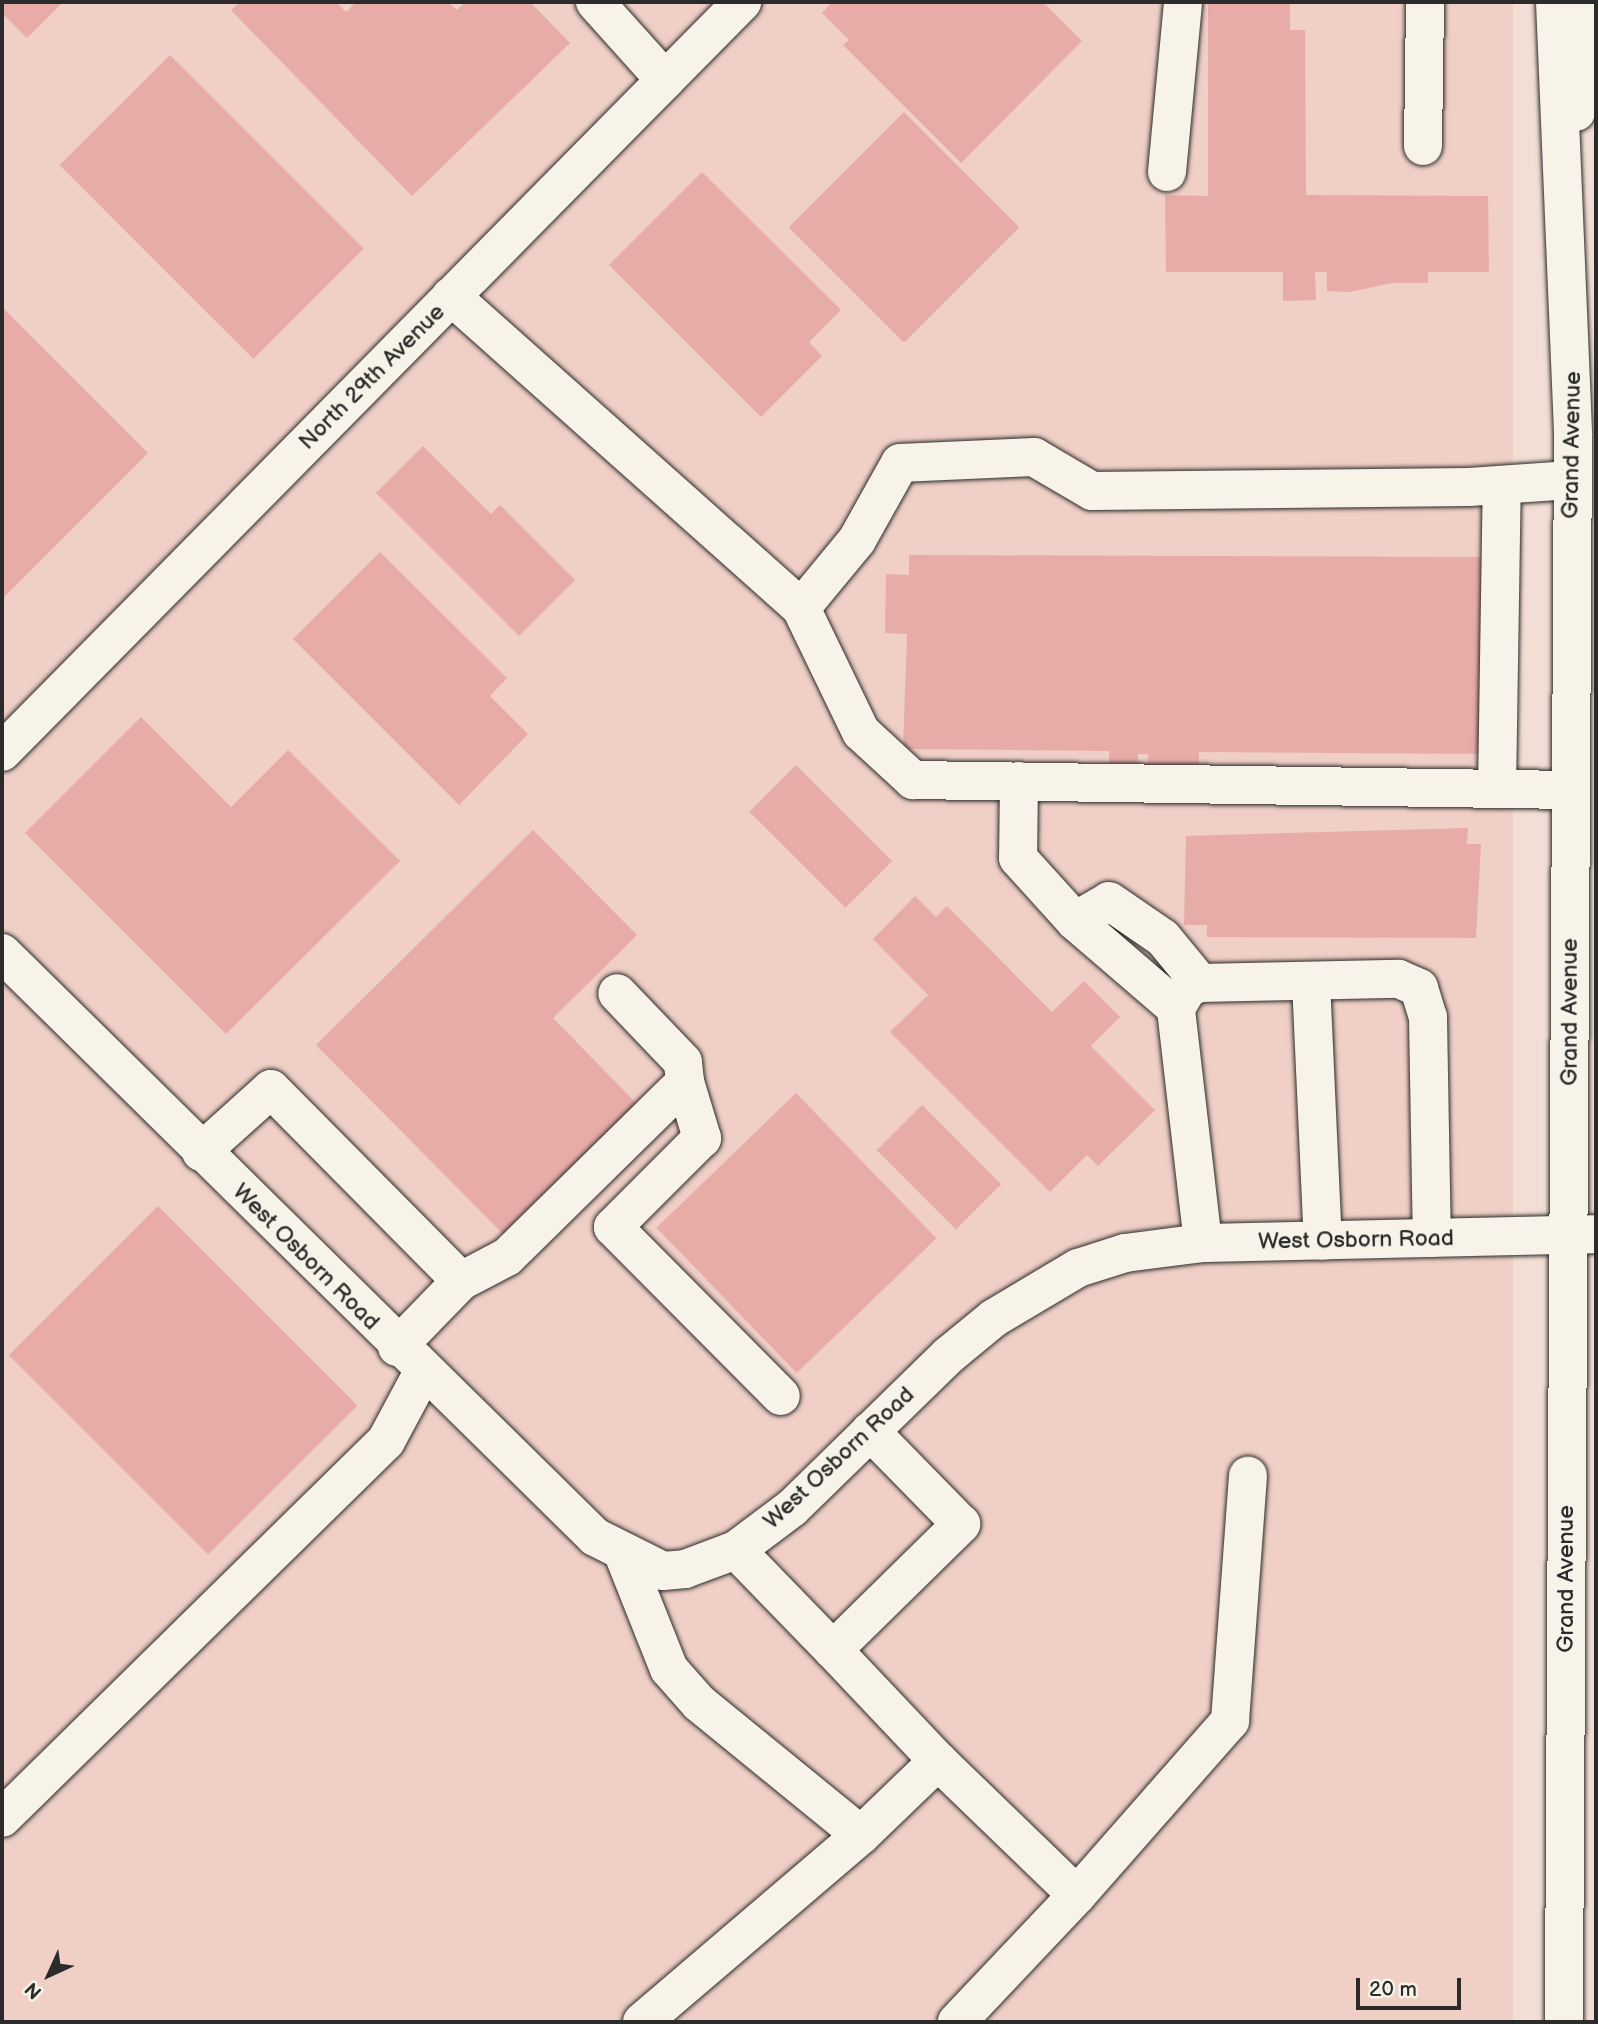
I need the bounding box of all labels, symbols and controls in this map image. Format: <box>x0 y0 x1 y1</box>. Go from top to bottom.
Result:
street label: North 29th Avenue <box>293 298 451 456</box>
street label: Grand Avenue <box>1557 371 1587 519</box>
street label: Grand Avenue <box>1556 938 1584 1086</box>
street label: West Osborn Road <box>227 1178 385 1336</box>
street label: West Osborn Road <box>1258 1224 1454 1256</box>
street label: West Osborn Road <box>758 1381 920 1535</box>
street label: Grand Avenue <box>1552 1505 1580 1653</box>
north arrow <box>14 1940 84 2010</box>
scale bar <box>1360 1965 1465 2009</box>
text: N <box>21 1977 47 2003</box>
text: 20 m <box>1369 1977 1417 2002</box>

